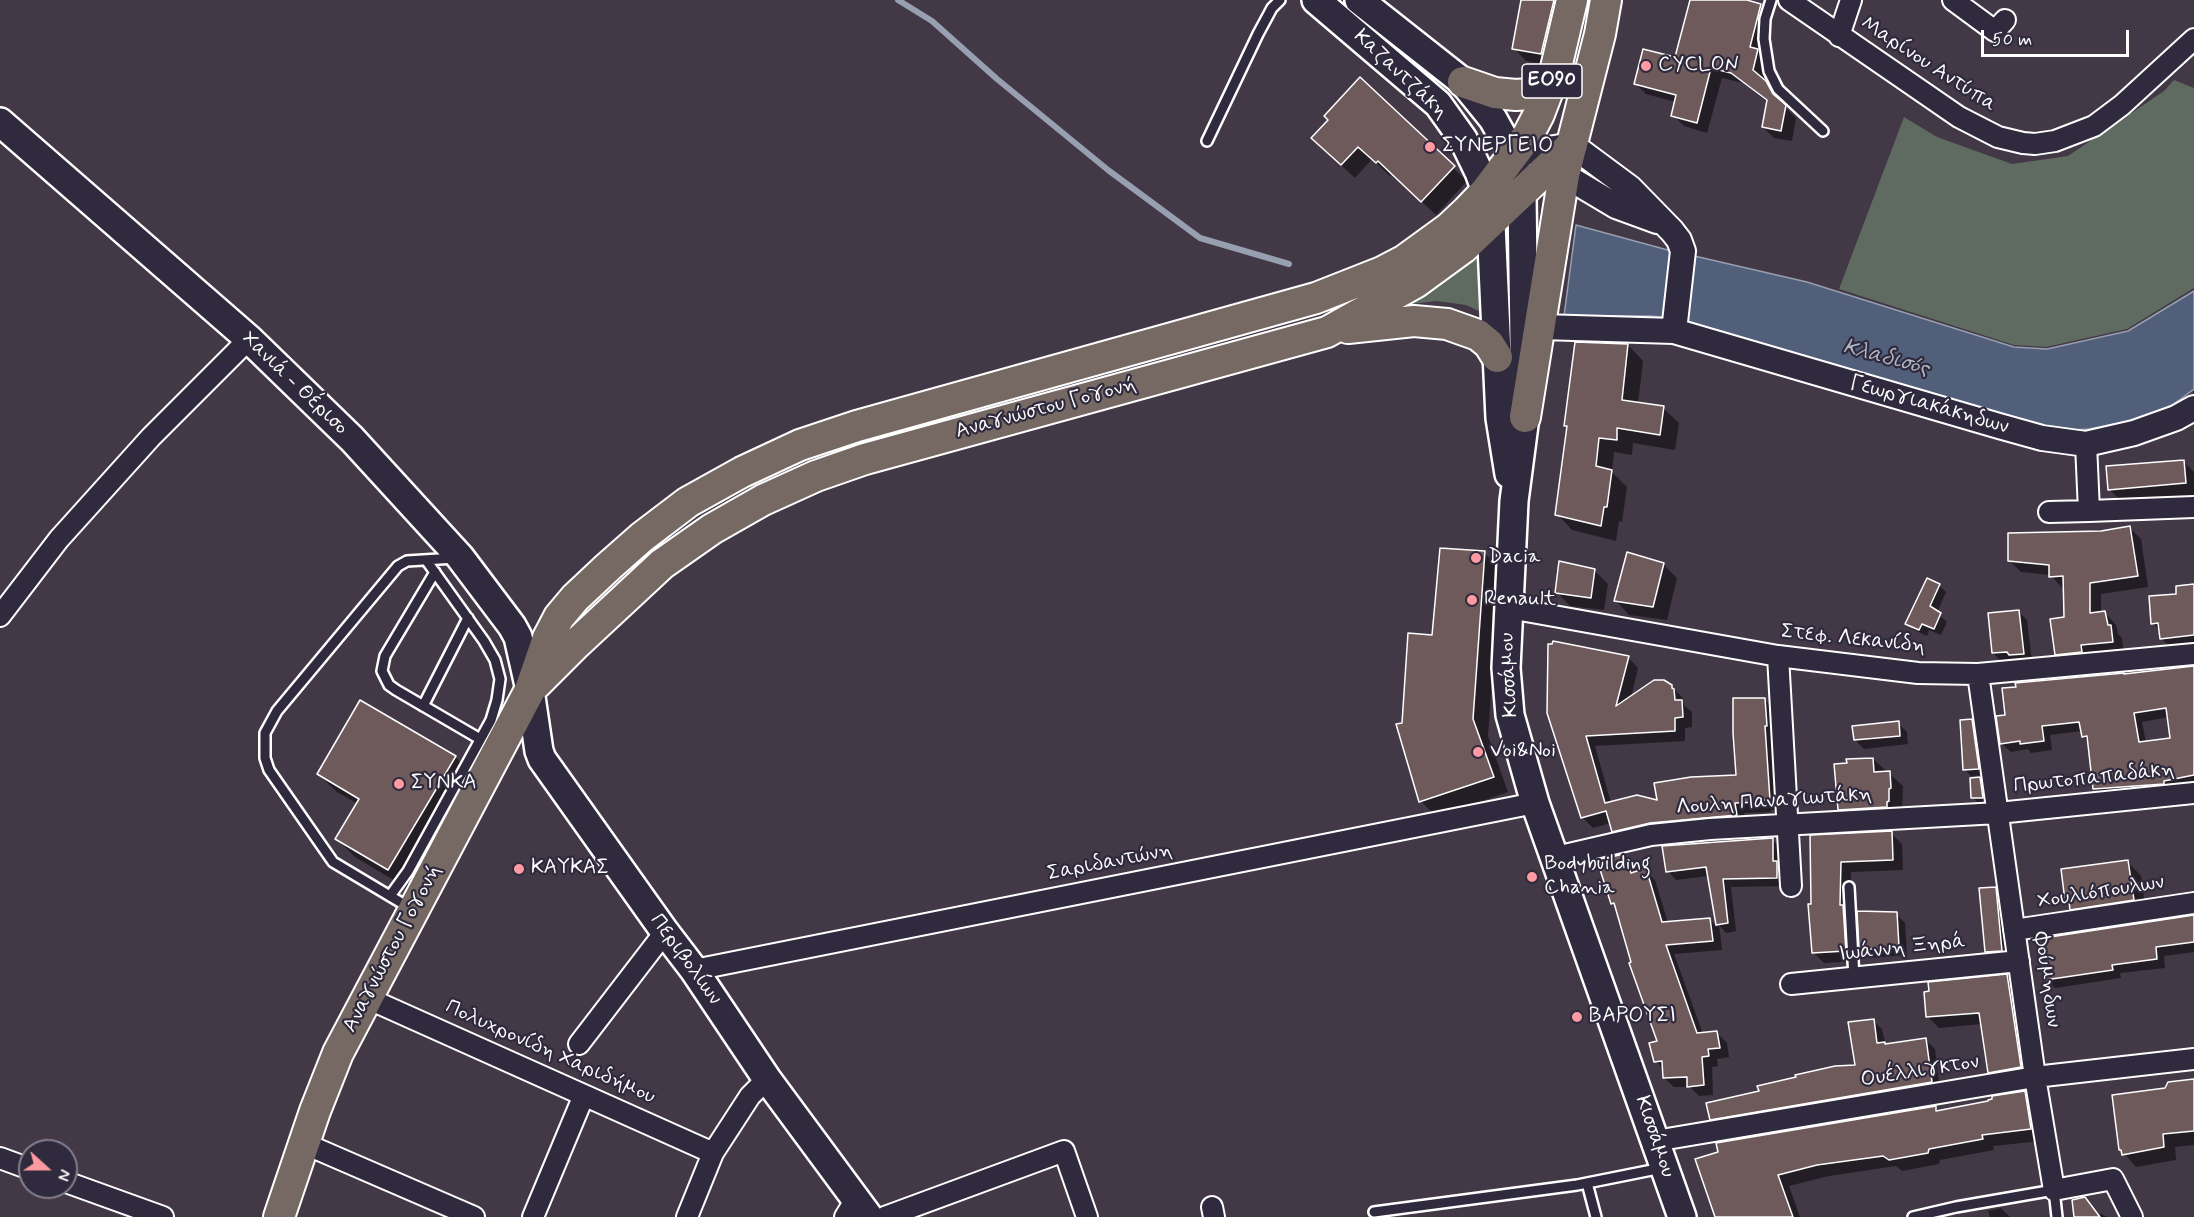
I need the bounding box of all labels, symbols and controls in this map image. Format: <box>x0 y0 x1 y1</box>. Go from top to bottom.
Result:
street label: Μαρίνου Αντύπα <box>1855 12 2001 118</box>
scale bar <box>1984 18 2132 56</box>
street label: Καζαντζάκη <box>1348 25 1452 125</box>
text: 50 m <box>1992 28 2032 52</box>
place label: CYCLON <box>1658 53 1739 79</box>
marker: CYCLON <box>1639 59 1653 73</box>
road number: ΕΟ90 <box>1522 64 1582 98</box>
place label: ΣΥΝΕΡΓΕΙΟ <box>1442 134 1553 160</box>
marker: ΣΥΝΕΡΓΕΙΟ <box>1423 140 1437 154</box>
street label: Χανιά - Θέρισο <box>235 327 353 441</box>
water label: Κλαδισός <box>1840 335 1932 383</box>
street label: Γεωργιακάκηδων <box>1847 371 2011 441</box>
street label: Αναγνώστου Γογονή <box>953 373 1139 445</box>
place label: Dacia <box>1488 545 1540 571</box>
marker: Dacia <box>1469 551 1483 565</box>
place label: Renault <box>1484 587 1556 613</box>
marker: Renault <box>1465 593 1479 607</box>
street label: Στεφ. Λεκανίδη <box>1780 620 1926 660</box>
street label: Κισσάμου <box>1495 632 1525 718</box>
place label: Voi&Noi <box>1490 739 1556 765</box>
marker: Voi&Noi <box>1471 745 1485 759</box>
street label: Πρωτοπαπαδάκη <box>2012 758 2176 800</box>
place label: ΣΥΝΚΑ <box>411 771 477 797</box>
marker: ΣΥΝΚΑ <box>392 777 406 791</box>
street label: Λουλη Παναγιωτάκη <box>1675 783 1873 821</box>
street label: Σαριδαντώνη <box>1046 839 1174 887</box>
place label: Bodybuilding Chania <box>1544 852 1651 902</box>
place label: ΚΑΥΚΑΣ <box>531 856 609 882</box>
street label: Αναγνώστου Γογονή <box>338 861 448 1037</box>
marker: ΚΑΥΚΑΣ <box>512 862 526 876</box>
marker: Bodybuilding Chania <box>1525 870 1539 884</box>
street label: Χουλιόπουλων <box>2036 871 2166 915</box>
street label: Περιβολίων <box>644 910 726 1010</box>
street label: Ιωάννη Ξηρά <box>1837 930 1967 968</box>
street label: Φούμηδων <box>2027 931 2065 1029</box>
street label: Πολυχρονίδη Χαριδήμου <box>441 995 659 1111</box>
place label: ΒΑΡΟΥΣΙ <box>1589 1004 1676 1030</box>
marker: ΒΑΡΟΥΣΙ <box>1570 1010 1584 1024</box>
street label: Ουέλλιγκτον <box>1859 1050 1981 1094</box>
street label: Κισσάμου <box>1628 1093 1680 1181</box>
north arrow <box>18 1139 78 1199</box>
text: N <box>52 1166 75 1184</box>

